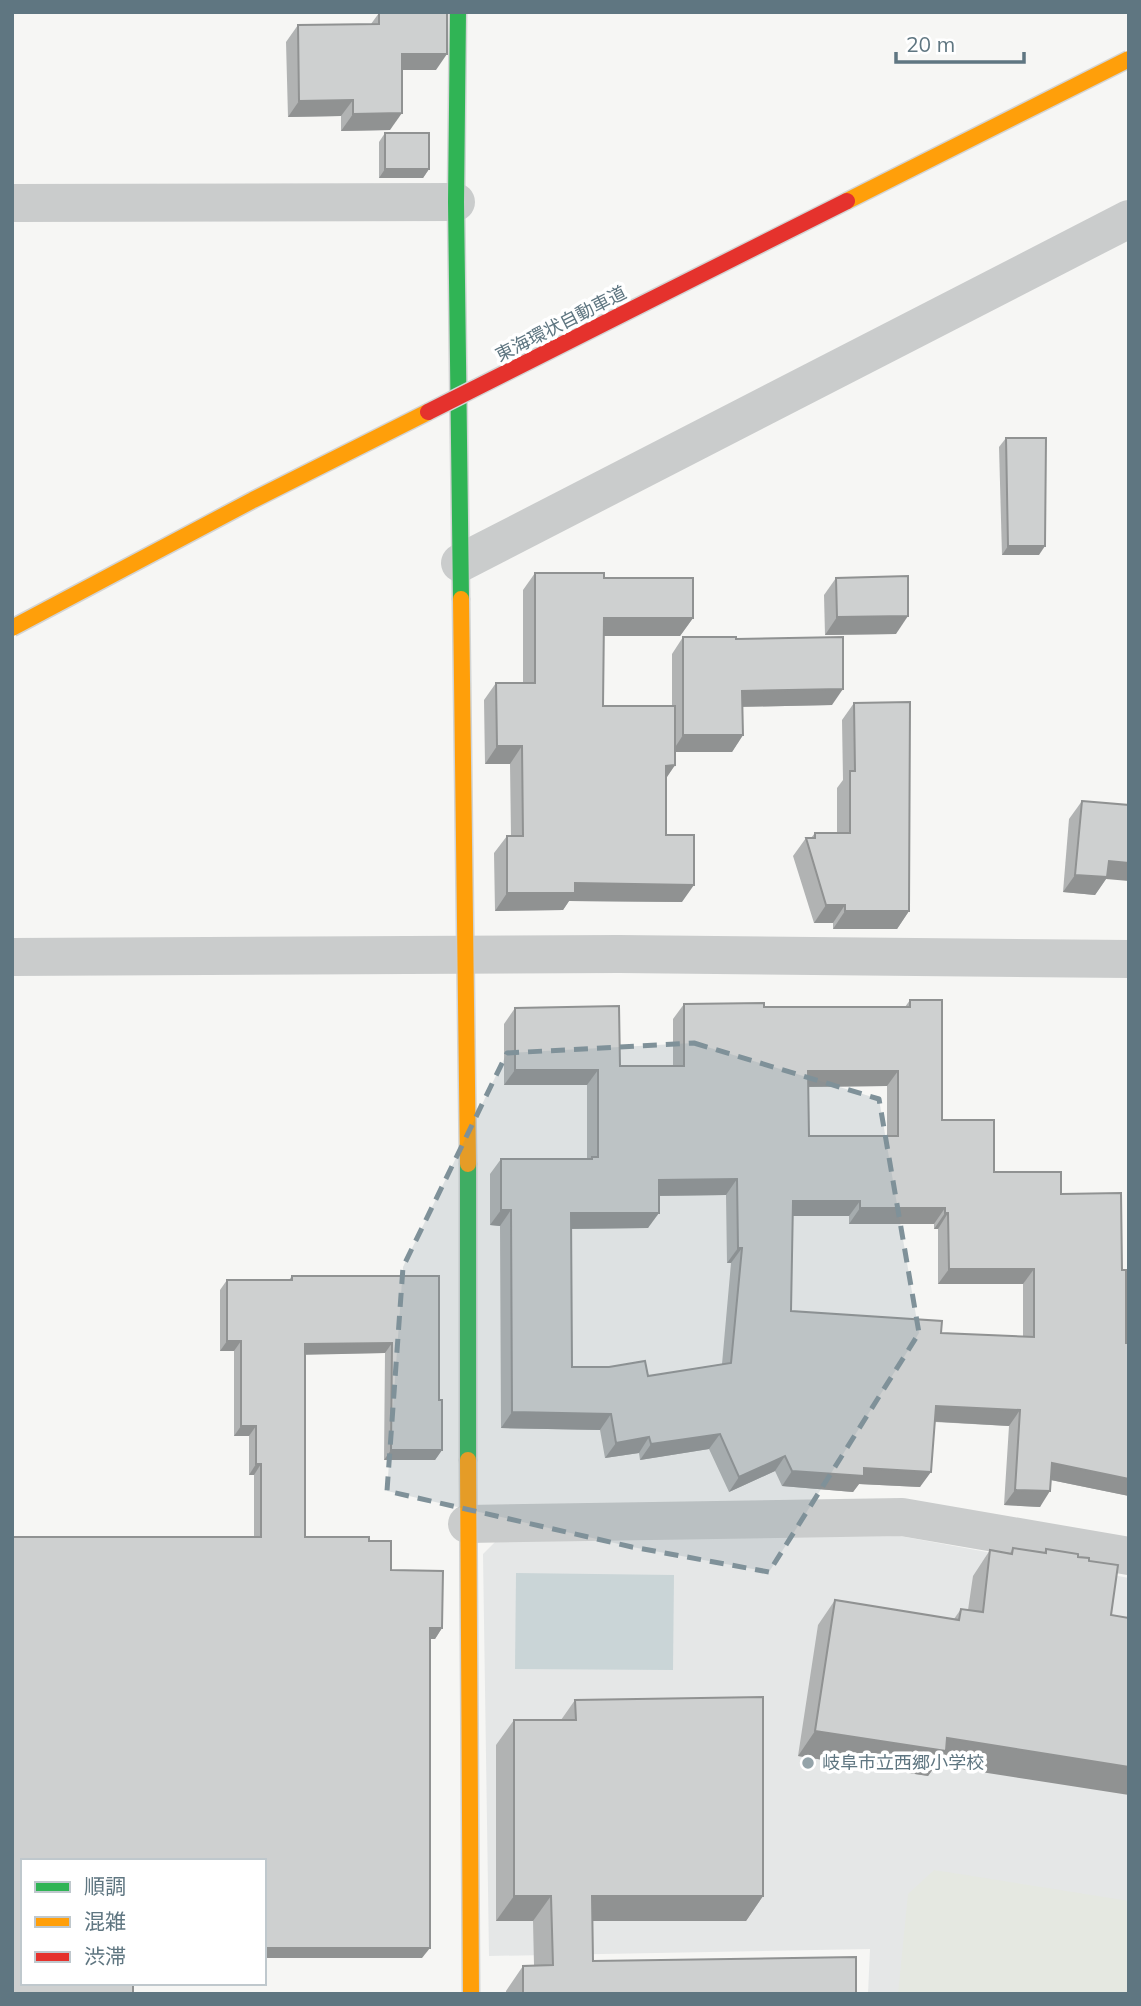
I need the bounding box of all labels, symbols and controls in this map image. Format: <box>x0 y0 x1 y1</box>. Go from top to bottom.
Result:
scale bar <box>896 21 1024 65</box>
text: 20 m <box>906 31 955 57</box>
street label: 東海環状自動車道 <box>491 281 630 366</box>
place label: 岐阜市立西郷小学校 <box>822 1751 984 1774</box>
marker: 岐阜市立西郷小学校 <box>800 1755 816 1771</box>
legend <box>21 1859 266 1985</box>
text: 順調 <box>84 1873 126 1899</box>
text: 混雑 <box>84 1908 126 1934</box>
text: 渋滞 <box>84 1943 126 1969</box>

